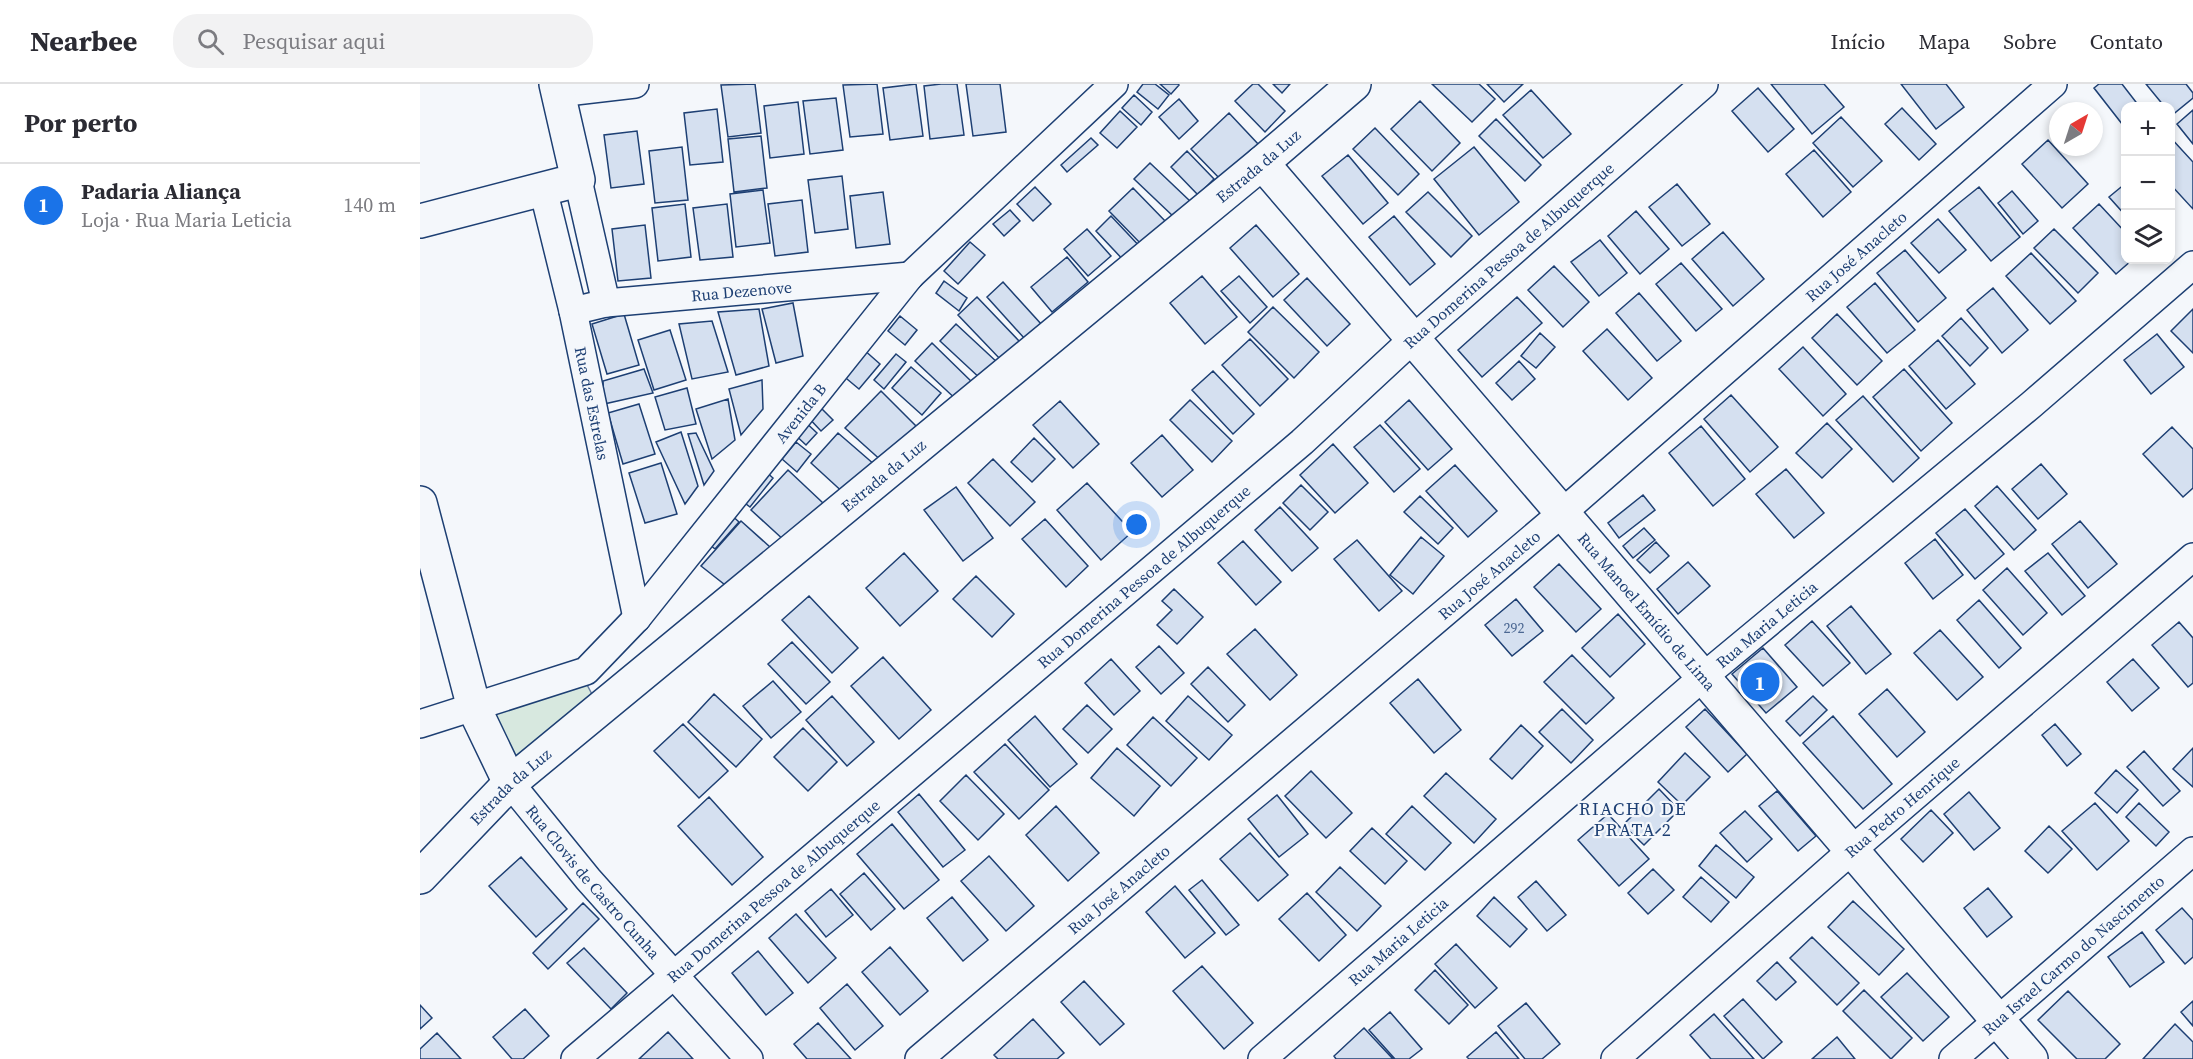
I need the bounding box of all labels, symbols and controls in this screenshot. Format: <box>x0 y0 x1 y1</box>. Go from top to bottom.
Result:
search box <box>173 14 593 68</box>
text: Nearbee <box>30 22 137 60</box>
icon: search <box>194 25 227 58</box>
text: Pesquisar aqui <box>242 26 385 56</box>
text: Início <box>1831 27 1885 56</box>
text: Mapa <box>1918 27 1970 56</box>
text: Sobre <box>2003 27 2057 56</box>
text: Contato <box>2090 27 2163 56</box>
north arrow <box>2049 102 2103 156</box>
map controls <box>2121 102 2175 264</box>
button: + <box>2121 102 2175 156</box>
text: Por perto <box>24 105 138 141</box>
street label: Estrada da Luz <box>1211 124 1305 208</box>
button: − <box>2121 156 2175 210</box>
street label: Rua Domerina Pessoa de Albuquerque <box>1399 157 1618 354</box>
text: Padaria Aliança <box>81 176 241 206</box>
text: 1 <box>38 191 49 219</box>
text: 140 m <box>343 191 396 219</box>
text: Loja · Rua Maria Leticia <box>81 206 292 234</box>
street label: Rua José Anacleto <box>1801 206 1912 306</box>
button: layers <box>2121 210 2175 264</box>
street label: Rua Dezenove <box>690 276 793 306</box>
street label: Rua das Estrelas <box>570 345 615 462</box>
street label: Avenida B <box>770 378 831 448</box>
street label: Estrada da Luz <box>836 434 930 517</box>
street label: Rua Domerina Pessoa de Albuquerque <box>1033 480 1255 673</box>
your location <box>1122 510 1151 539</box>
street label: Rua José Anacleto <box>1433 525 1545 625</box>
street label: Rua Manoel Emídio de Lima <box>1573 528 1722 696</box>
street label: Rua Maria Leticia <box>1711 575 1823 673</box>
house number: 292 <box>1504 618 1525 638</box>
pin: 1 <box>1740 660 1780 704</box>
street label: Estrada da Luz <box>465 743 555 830</box>
street label: Rua Pedro Henrique <box>1840 751 1964 863</box>
street label: Rua Domerina Pessoa de Albuquerque <box>662 794 884 987</box>
district label: RIACHO DE PRATA 2 <box>1579 796 1687 842</box>
street label: Rua Clovis de Castro Cunha <box>521 800 666 964</box>
street label: Rua José Anacleto <box>1063 840 1175 939</box>
street label: Rua Israel Carmo do Nascimento <box>1977 870 2169 1040</box>
street label: Rua Maria Leticia <box>1343 891 1453 991</box>

